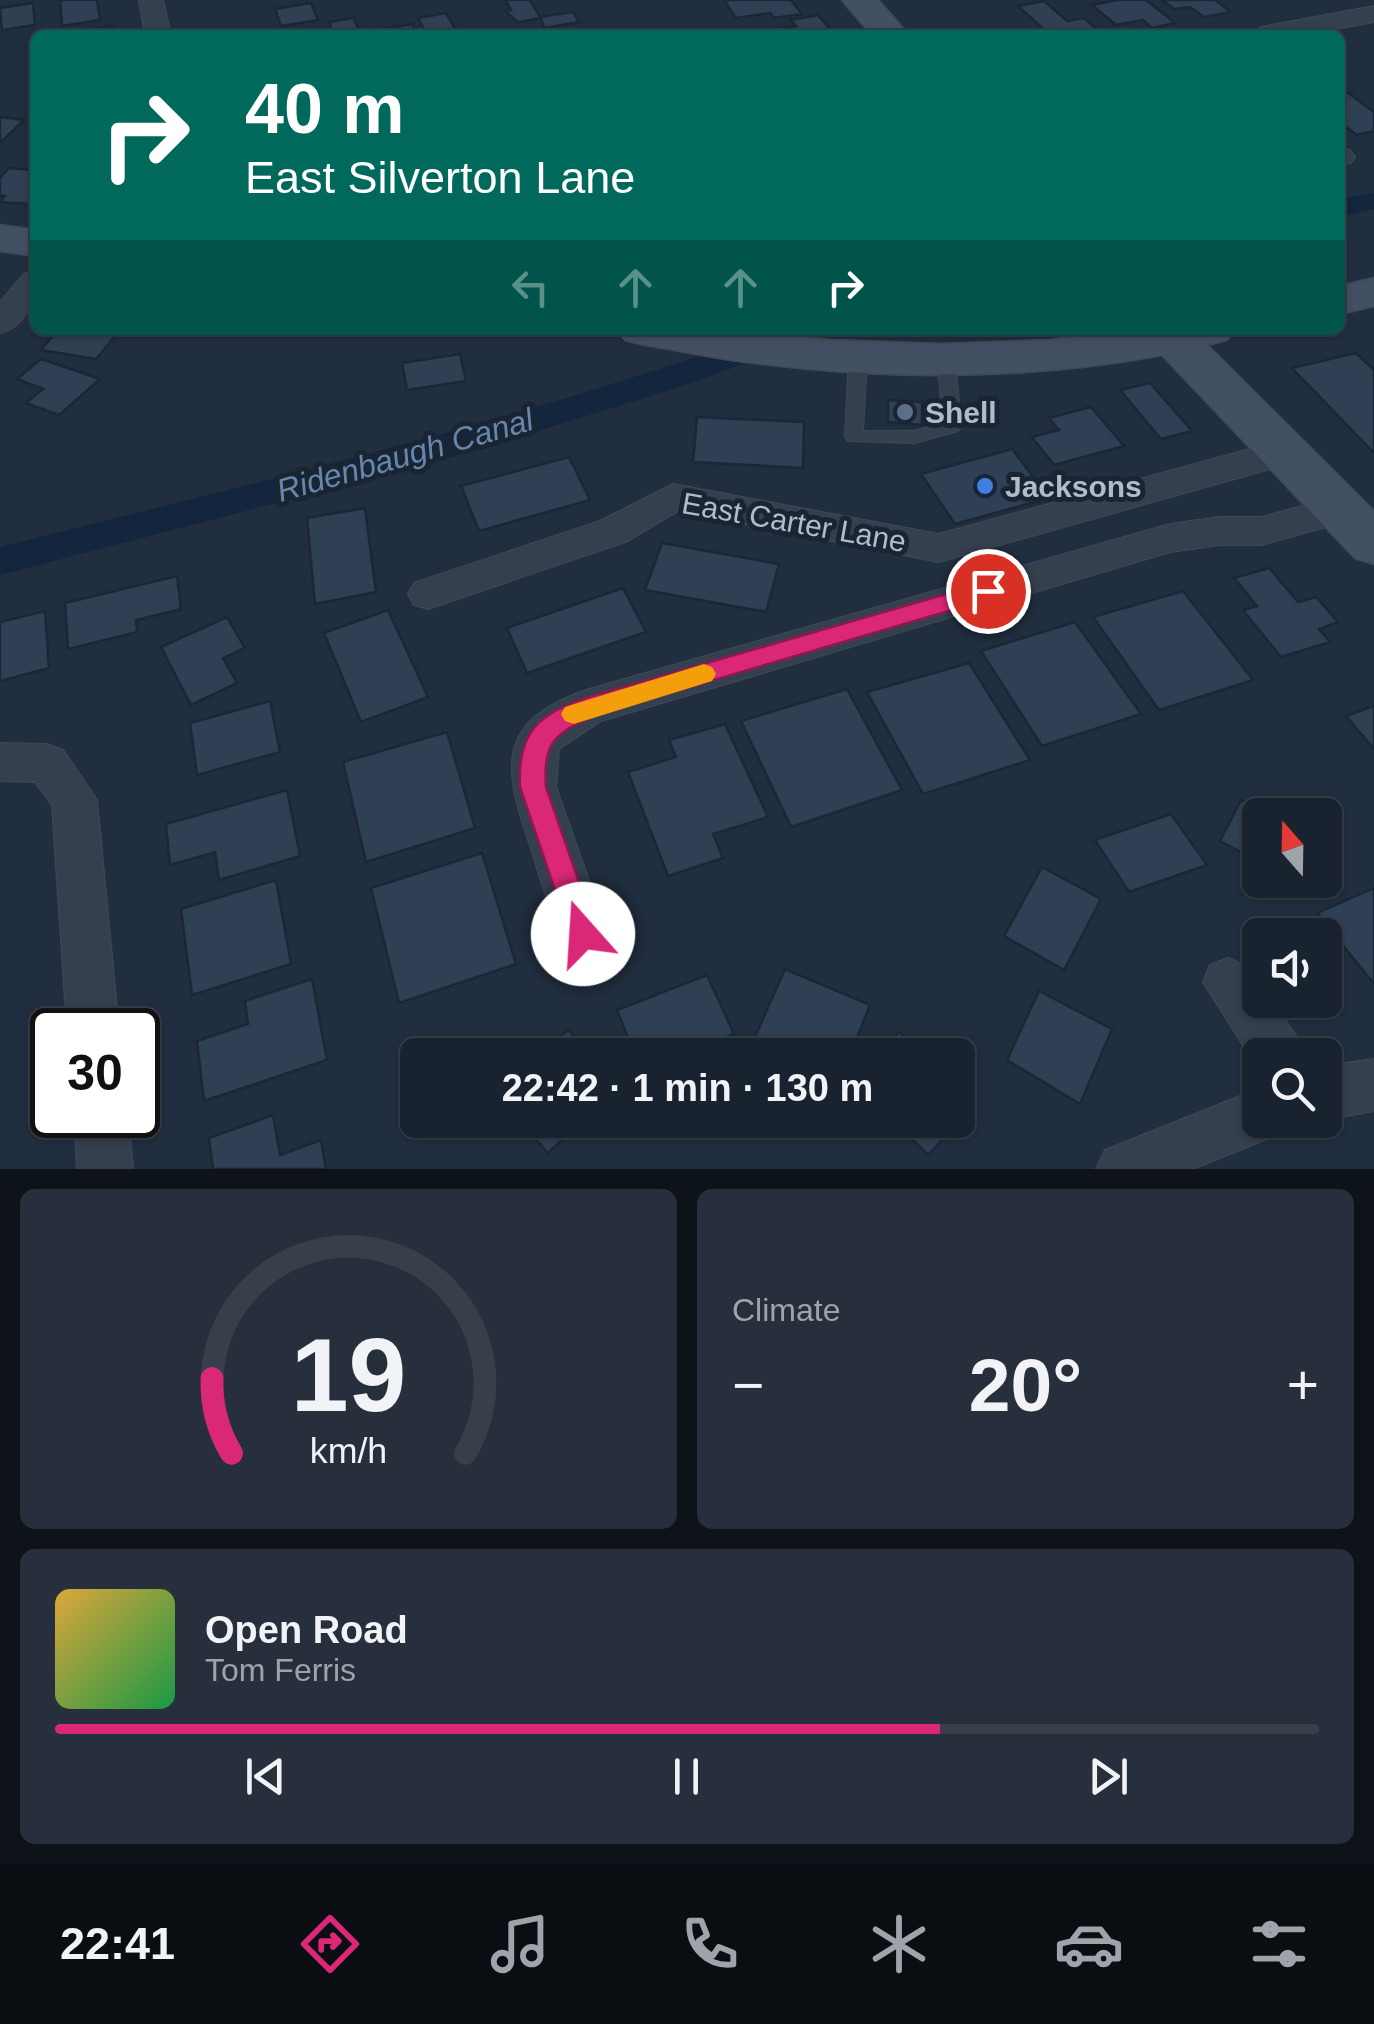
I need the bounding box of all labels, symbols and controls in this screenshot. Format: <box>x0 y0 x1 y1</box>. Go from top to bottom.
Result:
icon: right <box>80 70 210 200</box>
text: 40 m <box>245 70 405 148</box>
text: East Silverton Lane <box>245 152 635 203</box>
icon: left <box>503 260 558 315</box>
icon: ahead <box>608 260 663 315</box>
icon: ahead <box>713 260 768 315</box>
icon: right <box>818 260 873 315</box>
place label: Shell <box>925 396 997 429</box>
water label: Ridenbaugh Canal <box>273 401 538 509</box>
marker: Shell <box>894 401 916 423</box>
place label: Jacksons <box>1005 470 1142 503</box>
marker: Jacksons <box>974 475 996 497</box>
street label: East Carter Lane <box>679 486 909 558</box>
pin <box>946 549 1031 634</box>
icon: arrive <box>961 564 1016 619</box>
north arrow <box>1242 798 1342 898</box>
map controls <box>1242 798 1342 1138</box>
position arrow <box>531 882 635 986</box>
button: sound <box>1242 918 1342 1018</box>
speed limit sign: 30 <box>30 1008 160 1138</box>
button: search <box>1242 1038 1342 1138</box>
text: 22:42 · 1 min · 130 m <box>502 1067 873 1109</box>
text: Climate <box>732 1292 840 1328</box>
text: 19 <box>291 1317 406 1433</box>
text: 20° <box>969 1343 1082 1427</box>
text: − <box>732 1354 764 1416</box>
text: + <box>1287 1354 1319 1416</box>
text: km/h <box>310 1431 387 1471</box>
text: Open Road <box>205 1609 408 1651</box>
text: Tom Ferris <box>205 1652 356 1688</box>
icon: previous <box>238 1749 293 1804</box>
icon: pause <box>659 1749 714 1804</box>
icon: next <box>1081 1749 1136 1804</box>
icon: directions <box>295 1909 365 1979</box>
icon: music <box>485 1909 555 1979</box>
icon: phone <box>675 1909 745 1979</box>
icon: climate <box>864 1909 934 1979</box>
icon: car <box>1054 1909 1124 1979</box>
icon: filters <box>1244 1909 1314 1979</box>
text: 22:41 <box>60 1918 175 1969</box>

